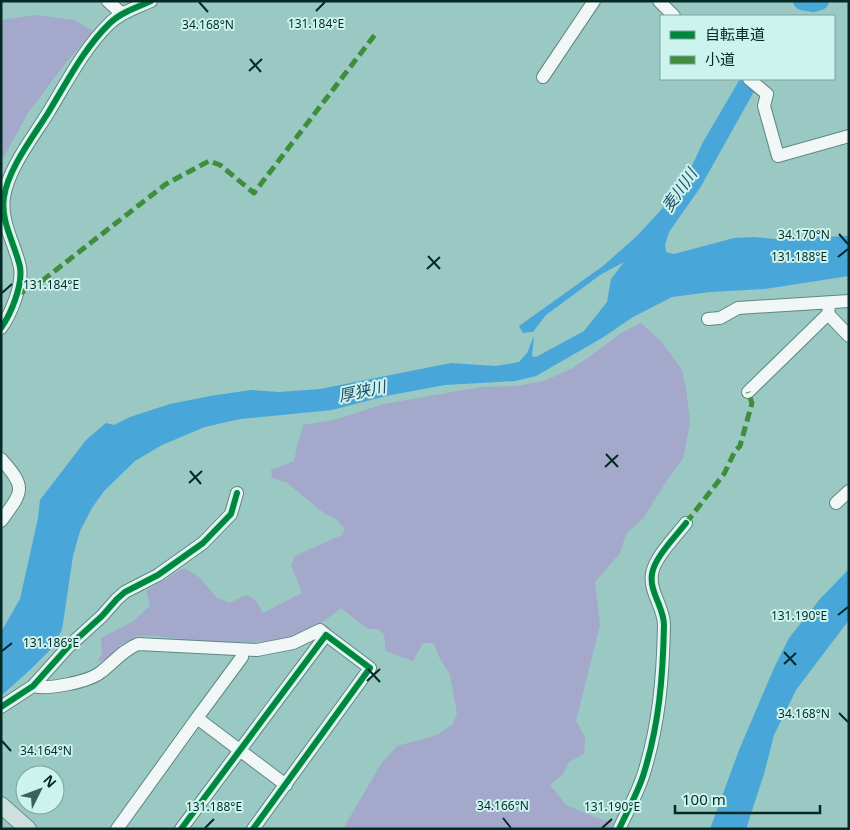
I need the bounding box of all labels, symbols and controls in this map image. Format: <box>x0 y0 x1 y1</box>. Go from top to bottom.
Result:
text: 131.184°E <box>288 15 344 32</box>
legend <box>660 15 835 80</box>
text: 34.168°N <box>182 16 234 33</box>
text: 自転車道 <box>705 24 765 44</box>
text: 小道 <box>705 49 735 69</box>
water label: 麦川川 <box>656 162 703 216</box>
text: 34.170°N <box>778 226 830 243</box>
text: 131.188°E <box>771 248 827 265</box>
text: 131.184°E <box>23 276 79 293</box>
water label: 厚狭川 <box>336 375 390 407</box>
text: 131.190°E <box>771 607 827 624</box>
text: 131.186°E <box>23 634 79 651</box>
text: 34.168°N <box>778 705 830 722</box>
text: 34.164°N <box>20 742 72 759</box>
north arrow <box>15 765 65 815</box>
text: N <box>39 770 61 792</box>
scale bar <box>675 782 820 814</box>
text: 100 m <box>682 789 726 809</box>
text: 34.166°N <box>477 797 529 814</box>
text: 131.188°E <box>186 798 242 815</box>
text: 131.190°E <box>584 798 640 815</box>

